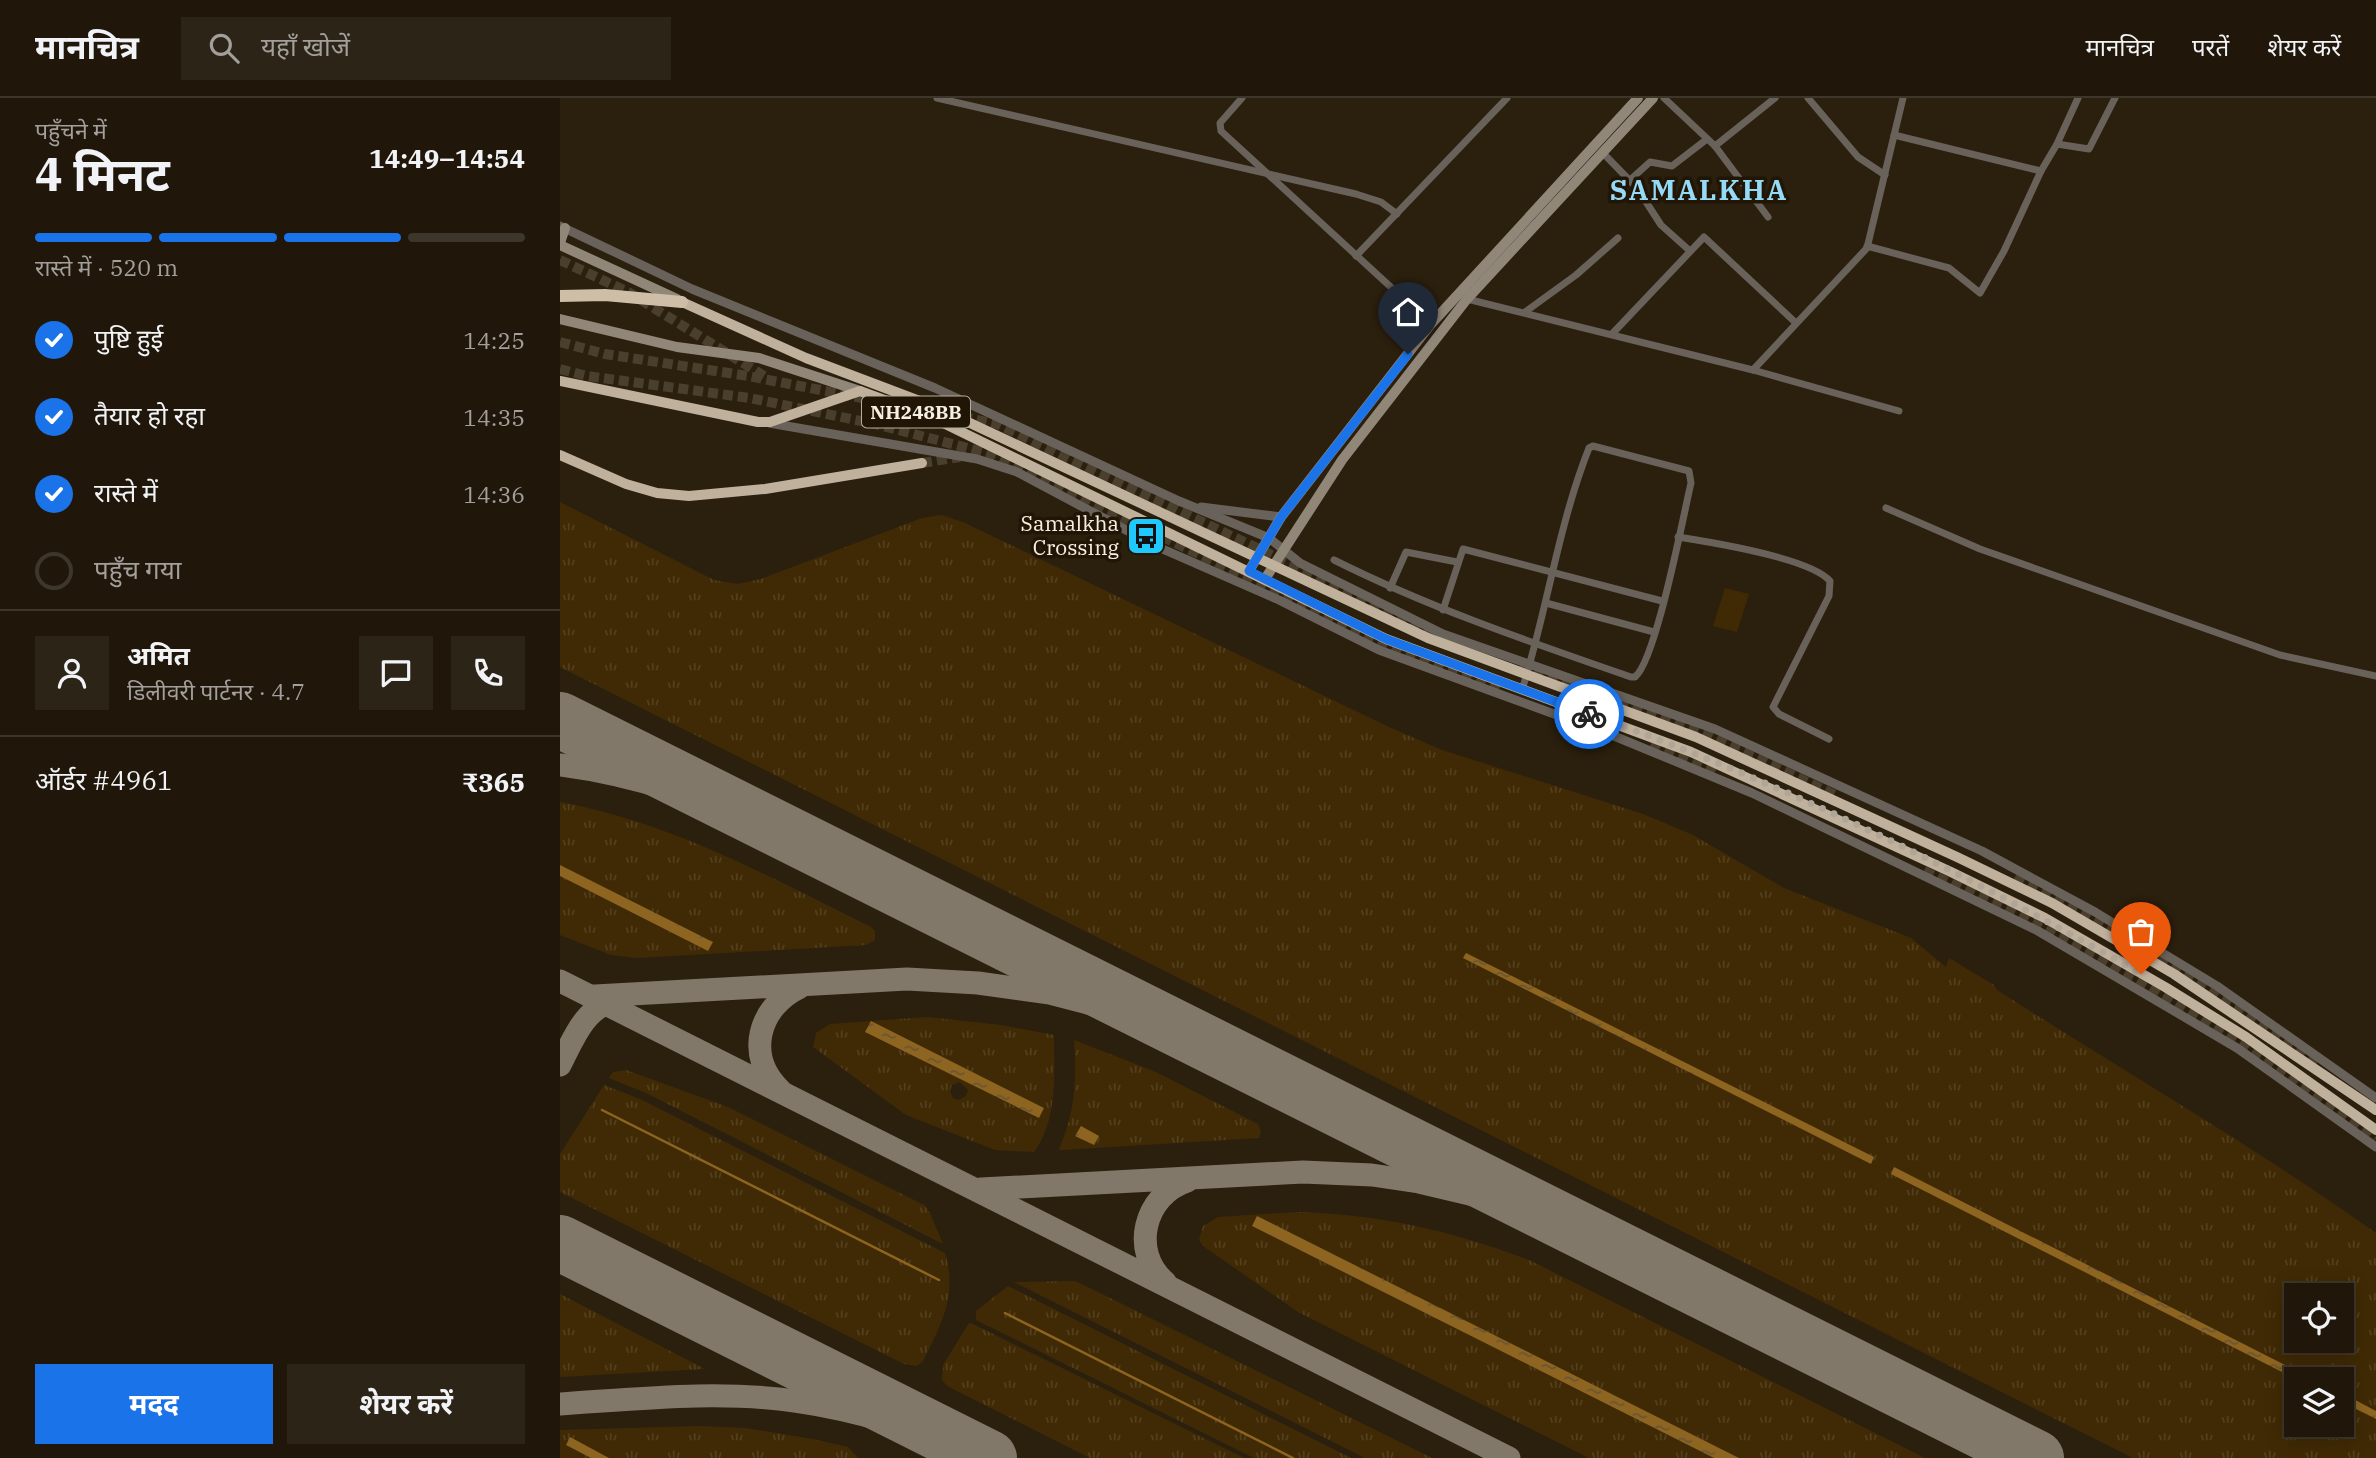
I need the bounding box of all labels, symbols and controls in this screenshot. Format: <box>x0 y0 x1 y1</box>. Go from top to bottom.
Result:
search box <box>181 17 671 80</box>
text: मानचित्र <box>35 25 139 68</box>
icon: search <box>205 29 243 67</box>
text: यहाँ खोजें <box>261 29 350 63</box>
text: मानचित्र <box>2085 31 2154 63</box>
text: परतें <box>2192 31 2229 63</box>
text: शेयर करें <box>2267 31 2341 63</box>
text: पहुँचने में <box>35 115 107 145</box>
text: 14:49–14:54 <box>369 141 525 175</box>
text: 4 मिनट <box>35 144 170 204</box>
district label: SAMALKHA <box>1610 171 1788 208</box>
text: रास्ते में · 520 m <box>35 252 178 282</box>
pin <box>1378 282 1438 354</box>
icon: home <box>1389 293 1427 331</box>
icon: check <box>35 321 73 359</box>
text: पुष्टि हुई <box>94 321 163 355</box>
text: 14:25 <box>463 325 525 355</box>
road number: NH248BB <box>862 396 970 428</box>
icon: check <box>35 398 73 436</box>
text: तैयार हो रहा <box>94 398 205 432</box>
text: 14:35 <box>463 402 525 432</box>
icon: check <box>35 475 73 513</box>
text: रास्ते में <box>94 475 158 509</box>
text: 14:36 <box>463 479 525 509</box>
place label: Samalkha Crossing <box>1021 509 1120 561</box>
bus stop icon: Samalkha Crossing <box>1125 515 1167 557</box>
text: पहुँच गया <box>94 552 182 586</box>
button: person <box>35 636 109 710</box>
button: chat <box>359 636 433 710</box>
button: phone <box>451 636 525 710</box>
text: अमित <box>127 638 190 672</box>
text: डिलीवरी पार्टनर · 4.7 <box>127 676 305 706</box>
courier <box>1554 679 1624 749</box>
icon: bike <box>1570 695 1608 733</box>
text: ऑर्डर #4961 <box>35 763 173 797</box>
text: ₹365 <box>462 765 525 799</box>
pin <box>2111 902 2171 974</box>
icon: bag <box>2122 913 2160 951</box>
map controls <box>2284 1283 2354 1437</box>
button: locate <box>2284 1283 2354 1353</box>
button: मदद <box>35 1364 273 1444</box>
button: शेयर करें <box>287 1364 525 1444</box>
button: layers <box>2284 1367 2354 1437</box>

